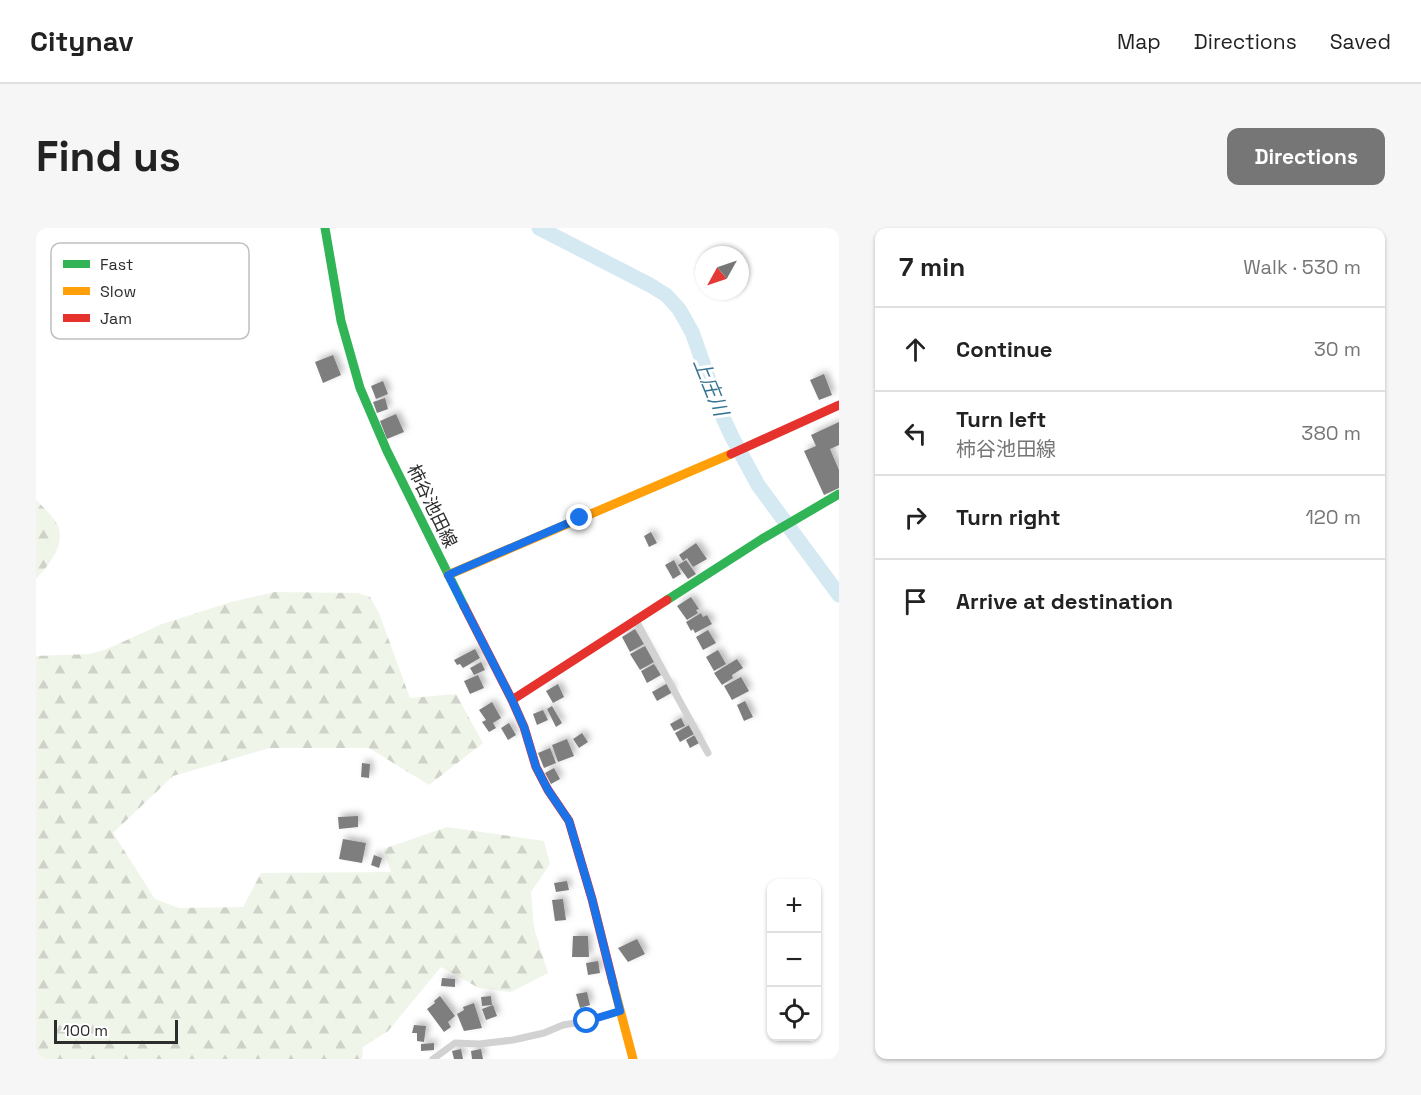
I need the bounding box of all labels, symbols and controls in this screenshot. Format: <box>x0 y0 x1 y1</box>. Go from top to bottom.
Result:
text: Citynav <box>30 23 134 59</box>
text: Map <box>1117 28 1161 55</box>
text: Directions <box>1194 28 1297 55</box>
text: Saved <box>1330 28 1391 55</box>
button: Directions <box>1227 128 1385 185</box>
text: Find us <box>36 130 181 183</box>
legend <box>51 243 249 339</box>
north arrow <box>695 246 749 300</box>
text: 7 min <box>899 250 965 284</box>
text: Fast <box>100 254 133 275</box>
text: Walk · 530 m <box>1243 254 1361 280</box>
text: Slow <box>100 281 136 302</box>
text: Jam <box>100 308 132 329</box>
icon: ahead <box>899 333 932 366</box>
text: Continue <box>956 335 1052 363</box>
text: 30 m <box>1314 336 1361 362</box>
water label: 上庄川 <box>688 354 735 422</box>
text: Turn left <box>956 405 1046 433</box>
icon: left <box>899 417 932 450</box>
text: 380 m <box>1301 420 1361 446</box>
text: 柿谷池田線 <box>956 436 1056 462</box>
street label: 柿谷池田線 <box>402 460 463 551</box>
icon: right <box>899 501 932 534</box>
text: Turn right <box>956 503 1061 531</box>
route end <box>566 504 592 530</box>
text: 120 m <box>1305 504 1361 530</box>
icon: arrive <box>899 585 932 618</box>
text: Arrive at destination <box>956 587 1173 615</box>
map controls <box>767 879 821 1041</box>
button: + <box>767 879 821 933</box>
button: − <box>767 933 821 987</box>
button: locate <box>767 987 821 1041</box>
route start <box>573 1007 599 1033</box>
scale bar <box>54 1017 178 1044</box>
text: 100 m <box>63 1020 108 1041</box>

